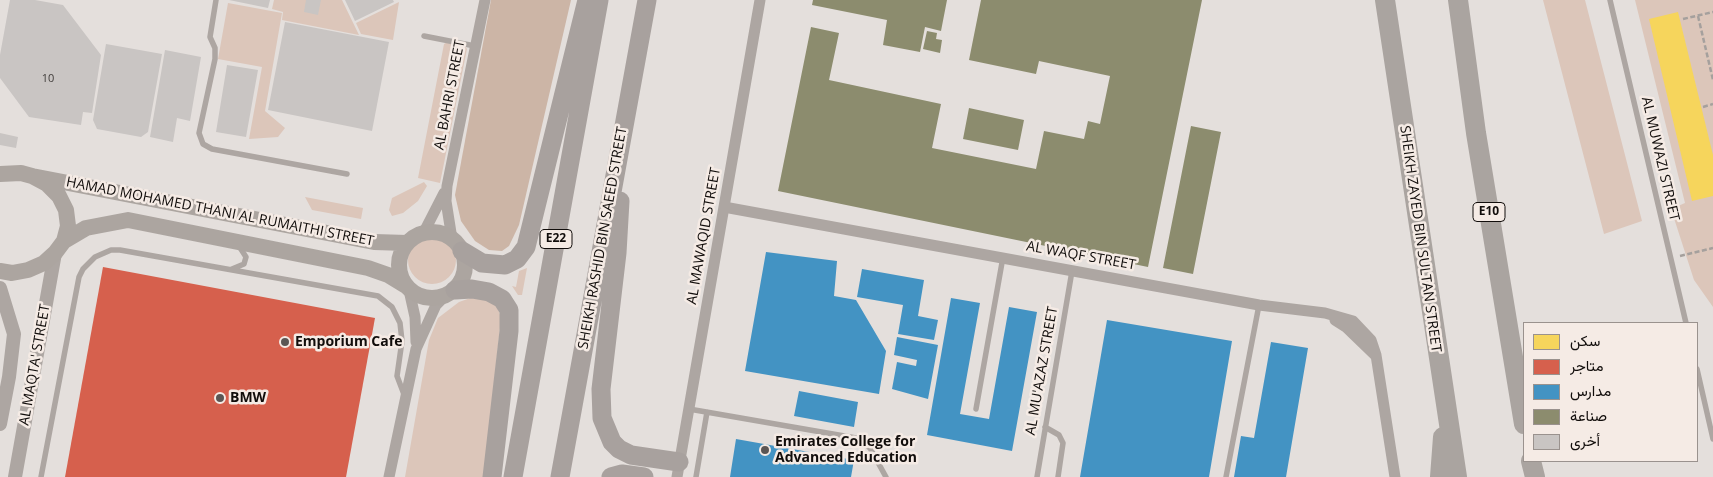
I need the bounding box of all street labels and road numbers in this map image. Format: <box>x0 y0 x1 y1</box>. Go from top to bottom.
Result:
street label: AL BAHRI STREET <box>431 39 469 151</box>
street label: AL MUWAZI STREET <box>1638 95 1682 223</box>
street label: SHEIKH RASHID BIN SAEED STREET <box>575 125 631 351</box>
street label: SHEIKH ZAYED BIN SULTAN STREET <box>1396 125 1444 353</box>
street label: AL MAWAQID STREET <box>684 166 724 306</box>
street label: HAMAD MOHAMED THANI AL RUMAITHI STREET <box>65 174 375 250</box>
road number: E10 <box>1473 202 1505 222</box>
road number: E22 <box>540 230 572 248</box>
street label: AL WAQF STREET <box>1025 238 1137 274</box>
street label: AL MAQTA' STREET <box>16 303 54 427</box>
street label: AL MU'AZAZ STREET <box>1022 305 1062 437</box>

